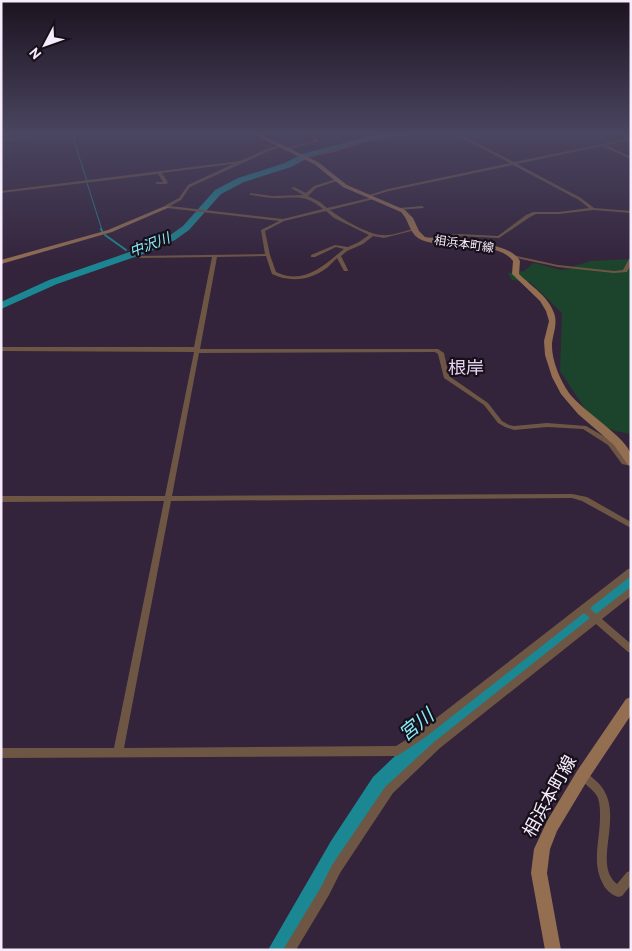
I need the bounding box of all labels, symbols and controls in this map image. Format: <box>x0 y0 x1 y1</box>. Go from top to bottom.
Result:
north arrow <box>20 20 70 70</box>
text: N <box>27 43 46 62</box>
water label: 中沢川 <box>127 230 175 261</box>
street label: 相浜本町線 <box>433 233 495 257</box>
district label: 根岸 <box>448 358 484 381</box>
water label: 宮川 <box>395 703 441 747</box>
street label: 相浜本町線 <box>519 752 583 842</box>

